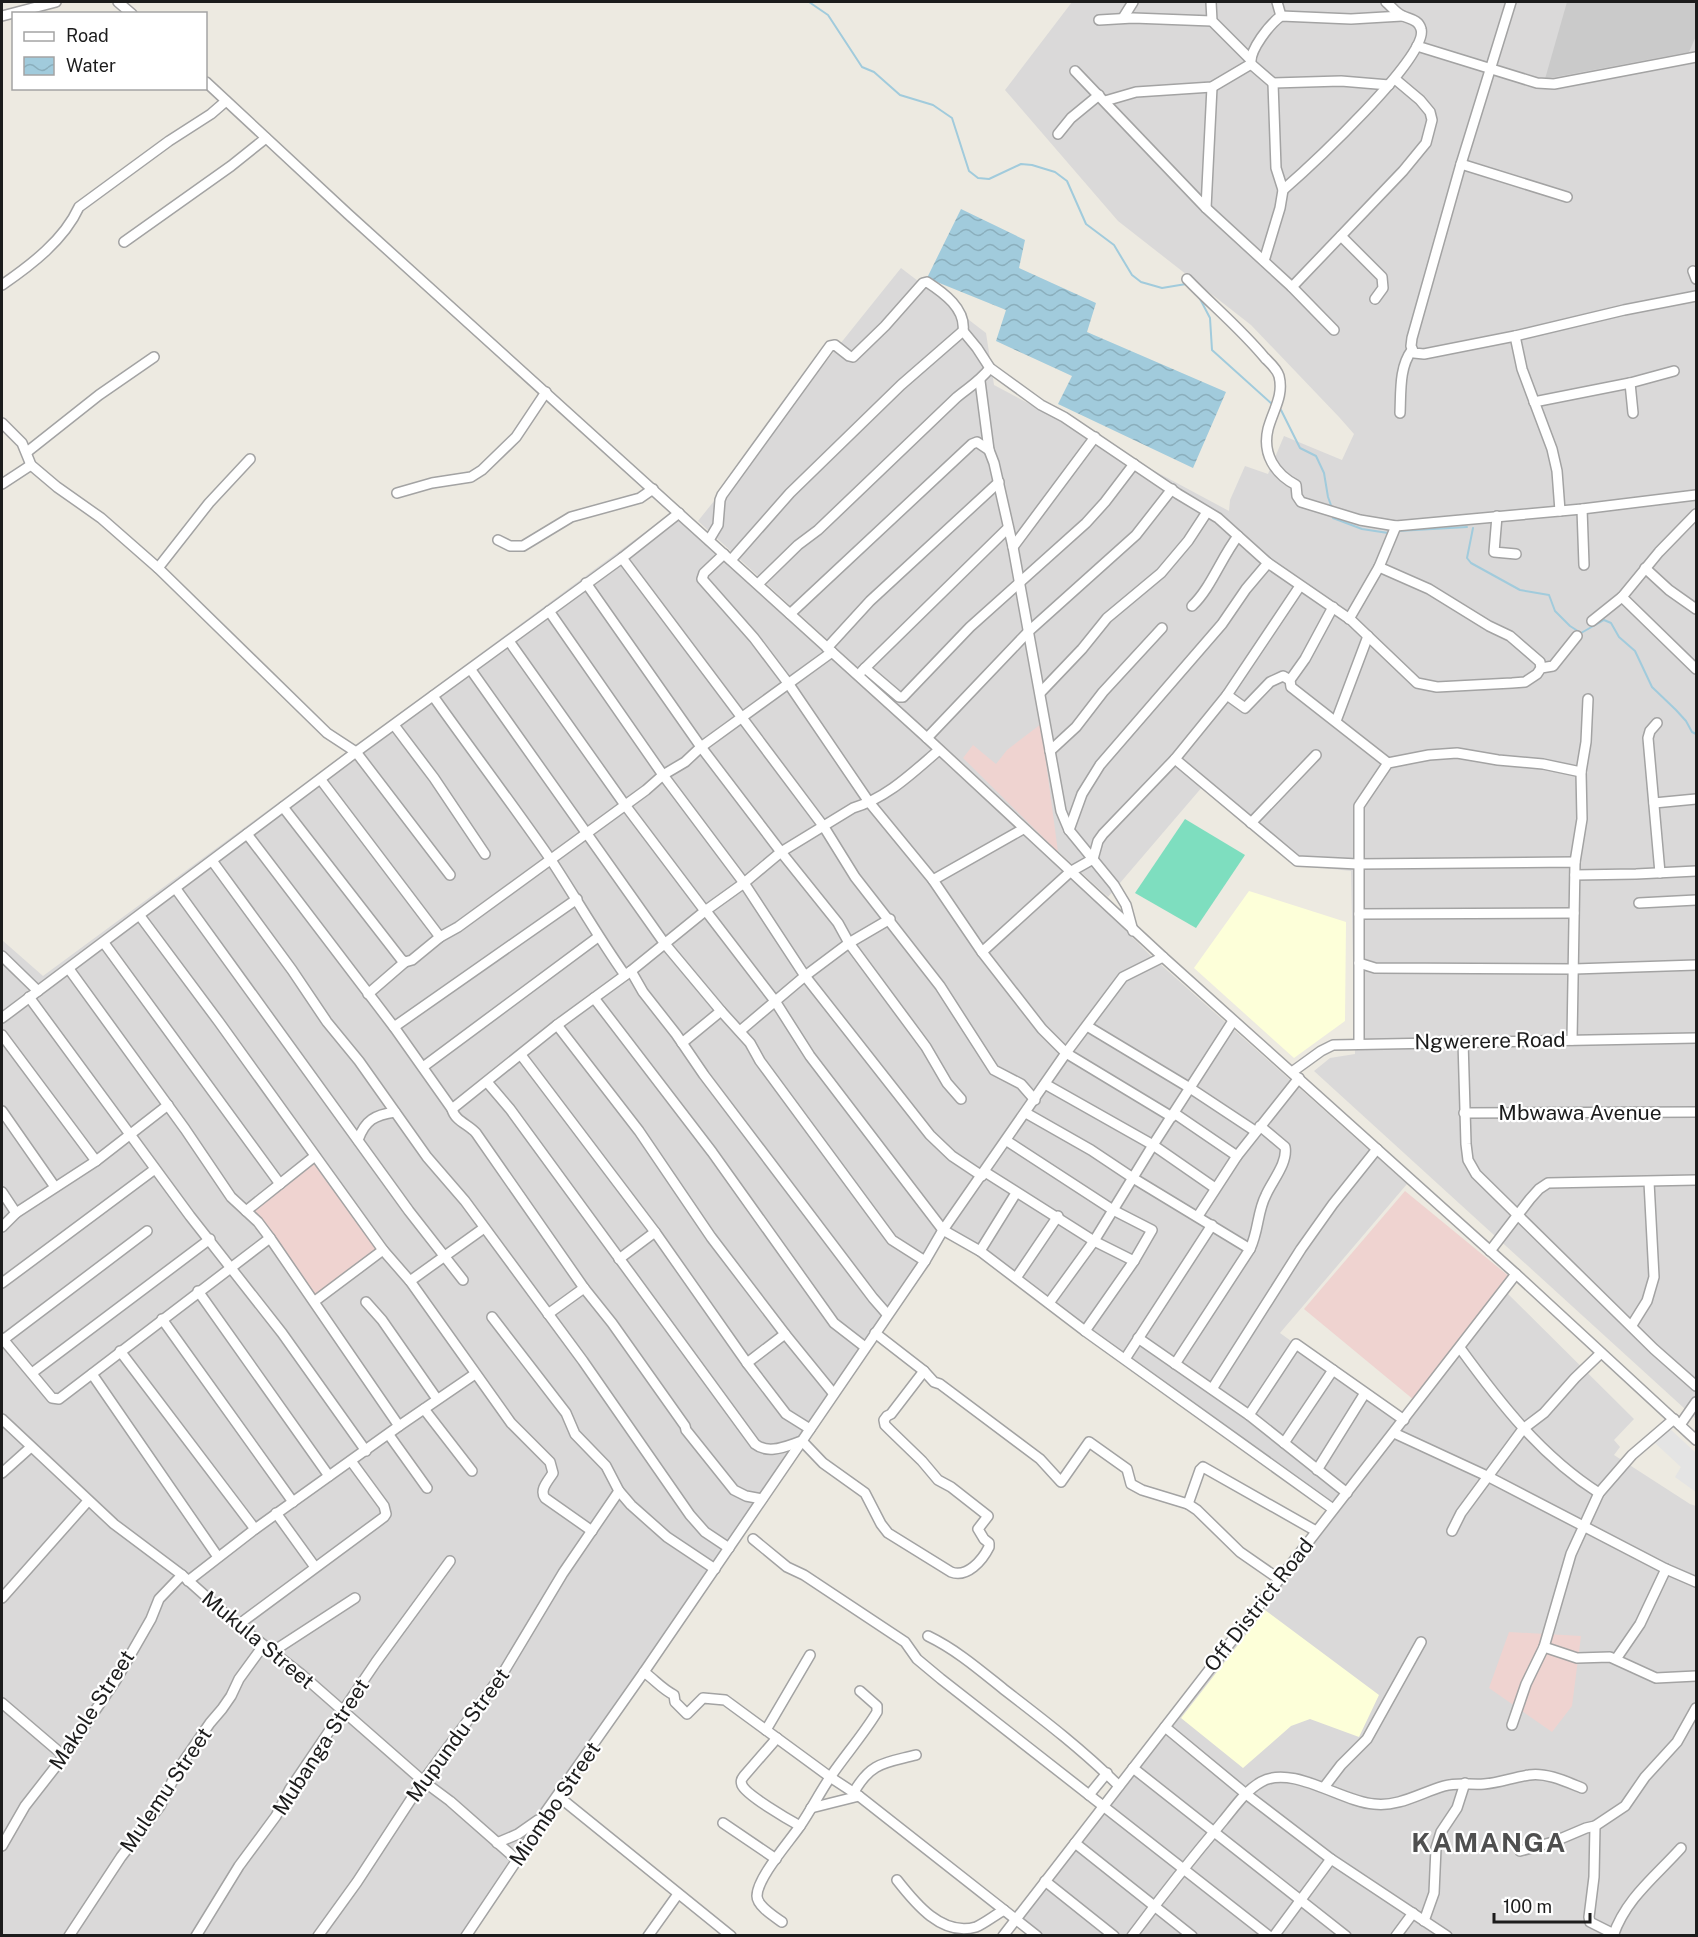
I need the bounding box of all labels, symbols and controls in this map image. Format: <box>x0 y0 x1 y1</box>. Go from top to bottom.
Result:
legend <box>12 12 207 90</box>
text: Road <box>66 25 109 46</box>
text: Water <box>66 55 116 76</box>
street label: Ngwerere Road <box>1414 1027 1566 1054</box>
street label: Mbwawa Avenue <box>1498 1100 1662 1125</box>
street label: Off District Road <box>1199 1533 1318 1676</box>
street label: Mukula Street <box>197 1585 320 1694</box>
street label: Makole Street <box>44 1645 139 1774</box>
street label: Mupundu Street <box>401 1663 514 1806</box>
street label: Mubanga Street <box>267 1674 374 1820</box>
street label: Mulemu Street <box>115 1722 217 1857</box>
street label: Miombo Street <box>504 1737 605 1871</box>
district label: KAMANGA <box>1411 1826 1567 1858</box>
scale bar <box>1494 1886 1590 1924</box>
text: 100 m <box>1503 1896 1552 1917</box>

